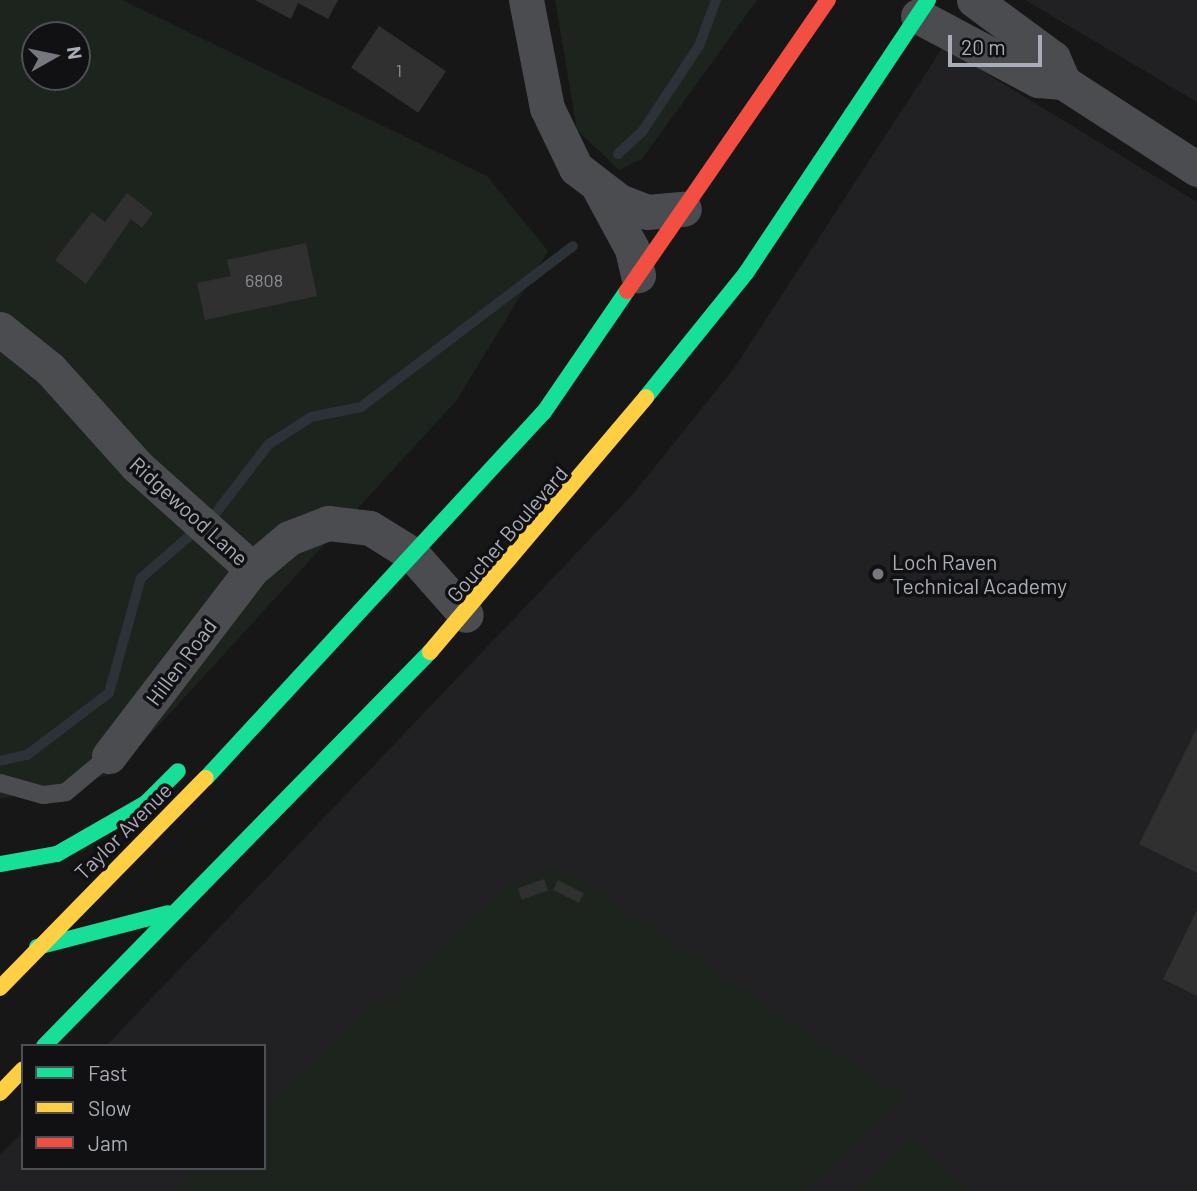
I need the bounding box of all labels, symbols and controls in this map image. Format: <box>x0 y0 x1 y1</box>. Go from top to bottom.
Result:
north arrow <box>21 21 91 91</box>
scale bar <box>952 21 1046 65</box>
text: 20 m <box>961 34 1006 59</box>
text: N <box>63 45 88 61</box>
house number: 1 <box>396 59 402 81</box>
house number: 6808 <box>245 269 283 291</box>
street label: Ridgewood Lane <box>125 451 253 571</box>
street label: Goucher Boulevard <box>441 461 573 607</box>
place label: Loch Raven Technical Academy <box>892 549 1067 599</box>
marker: Loch Raven Technical Academy <box>870 566 886 582</box>
street label: Hillen Road <box>140 614 222 710</box>
street label: Taylor Avenue <box>69 777 177 885</box>
legend <box>21 1044 266 1170</box>
text: Fast <box>88 1060 128 1085</box>
text: Slow <box>88 1095 131 1120</box>
text: Jam <box>88 1130 128 1155</box>

